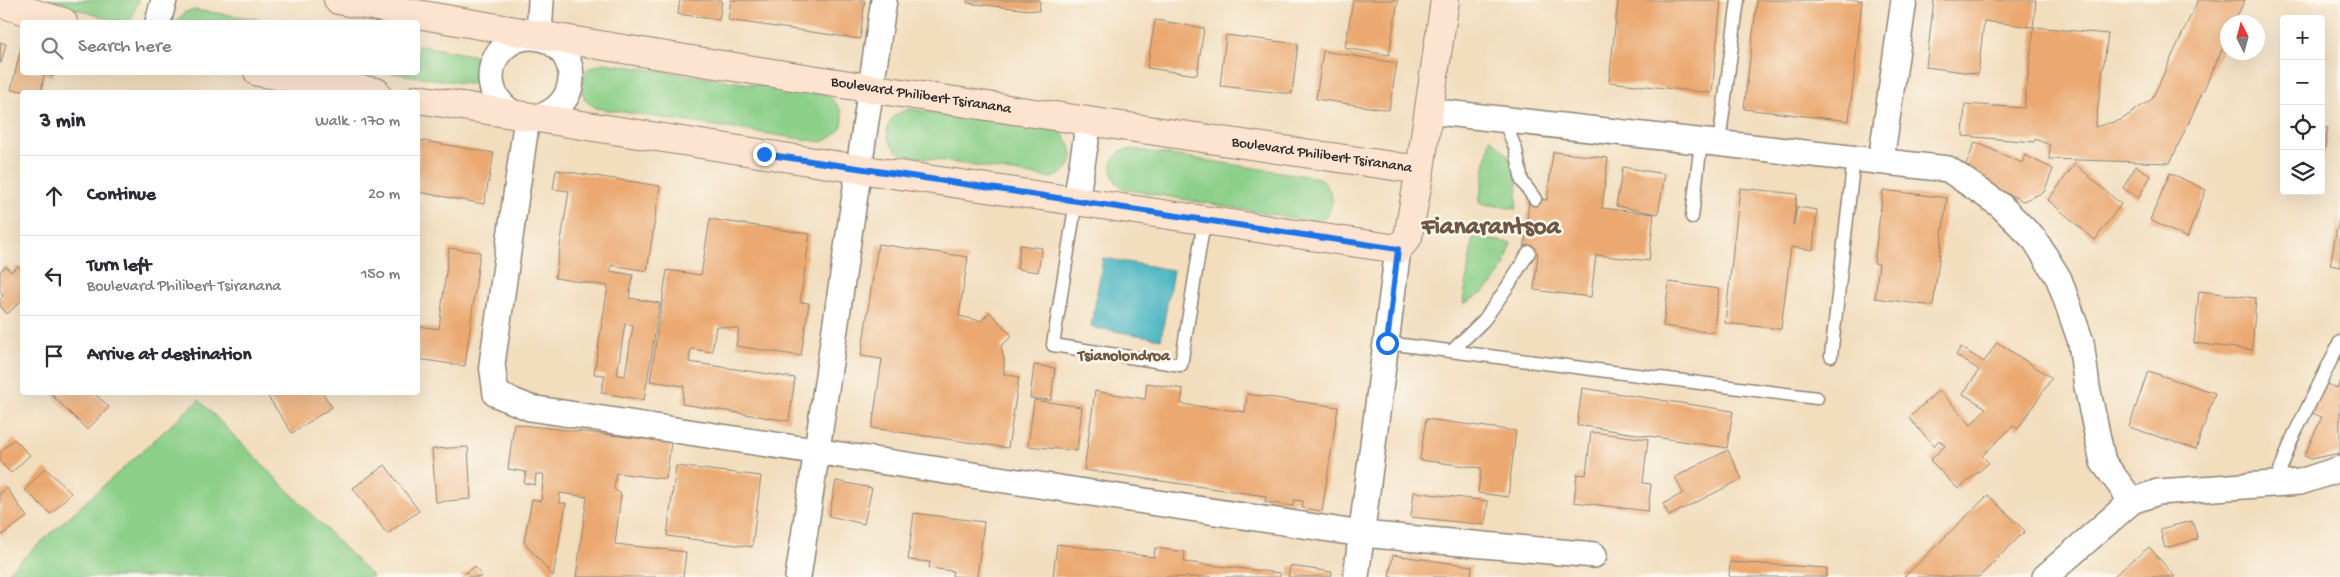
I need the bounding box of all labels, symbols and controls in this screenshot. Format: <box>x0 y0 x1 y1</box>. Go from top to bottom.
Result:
north arrow <box>2220 15 2265 60</box>
map controls <box>2280 15 2325 195</box>
button: + <box>2280 15 2325 60</box>
search box <box>20 20 420 75</box>
icon: search <box>38 34 66 62</box>
text: Search here <box>78 36 172 59</box>
button: − <box>2280 60 2325 105</box>
street label: Boulevard Philibert Tsiranana <box>829 73 1013 119</box>
button: locate <box>2280 105 2325 150</box>
text: 3 min <box>40 110 85 135</box>
text: Walk · 170 m <box>315 113 400 132</box>
street label: Boulevard Philibert Tsiranana <box>1229 133 1414 178</box>
route end <box>753 143 776 166</box>
button: layers <box>2280 150 2325 195</box>
icon: ahead <box>40 182 68 210</box>
text: Continue <box>87 184 156 207</box>
text: 20 m <box>368 186 400 205</box>
district label: Fianarantsoa <box>1421 214 1561 243</box>
text: Turn left <box>87 255 151 278</box>
icon: left <box>40 262 68 290</box>
text: 150 m <box>361 266 400 285</box>
text: Boulevard Philibert Tsiranana <box>87 278 281 297</box>
route start <box>1376 332 1399 355</box>
icon: arrive <box>40 342 68 370</box>
text: Arrive at destination <box>87 344 251 367</box>
district label: Tsianolondroa <box>1076 348 1171 367</box>

